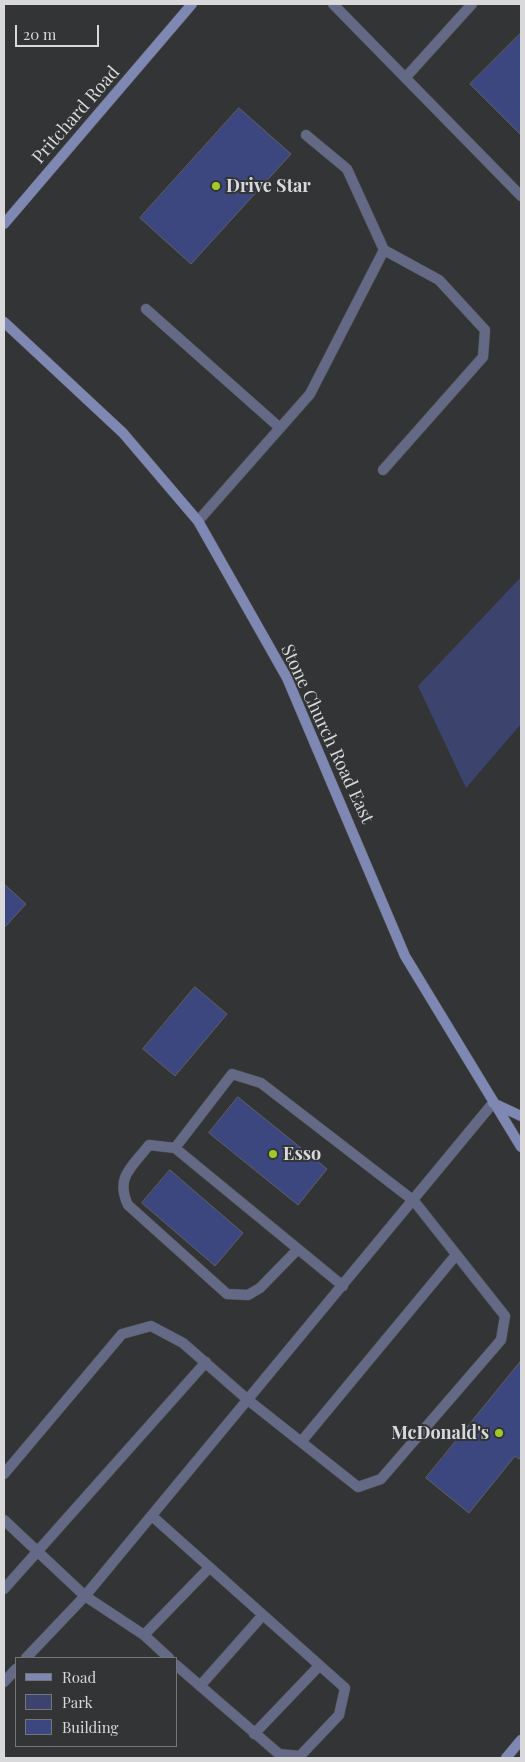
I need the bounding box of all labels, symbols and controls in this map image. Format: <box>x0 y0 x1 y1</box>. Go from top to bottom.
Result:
scale bar <box>18 15 101 47</box>
text: 20 m <box>23 24 56 44</box>
street label: Pritchard Road <box>28 62 124 168</box>
place label: Drive Star <box>226 175 311 197</box>
marker: Drive Star <box>210 180 222 192</box>
street label: Stone Church Road East <box>276 641 378 827</box>
place label: Esso <box>283 1143 321 1165</box>
marker: Esso <box>267 1148 279 1160</box>
place label: McDonald's <box>391 1422 489 1444</box>
marker: McDonald's <box>493 1427 505 1439</box>
legend <box>15 1657 178 1747</box>
text: Road <box>62 1667 96 1687</box>
text: Park <box>62 1692 93 1712</box>
text: Building <box>62 1717 118 1737</box>

